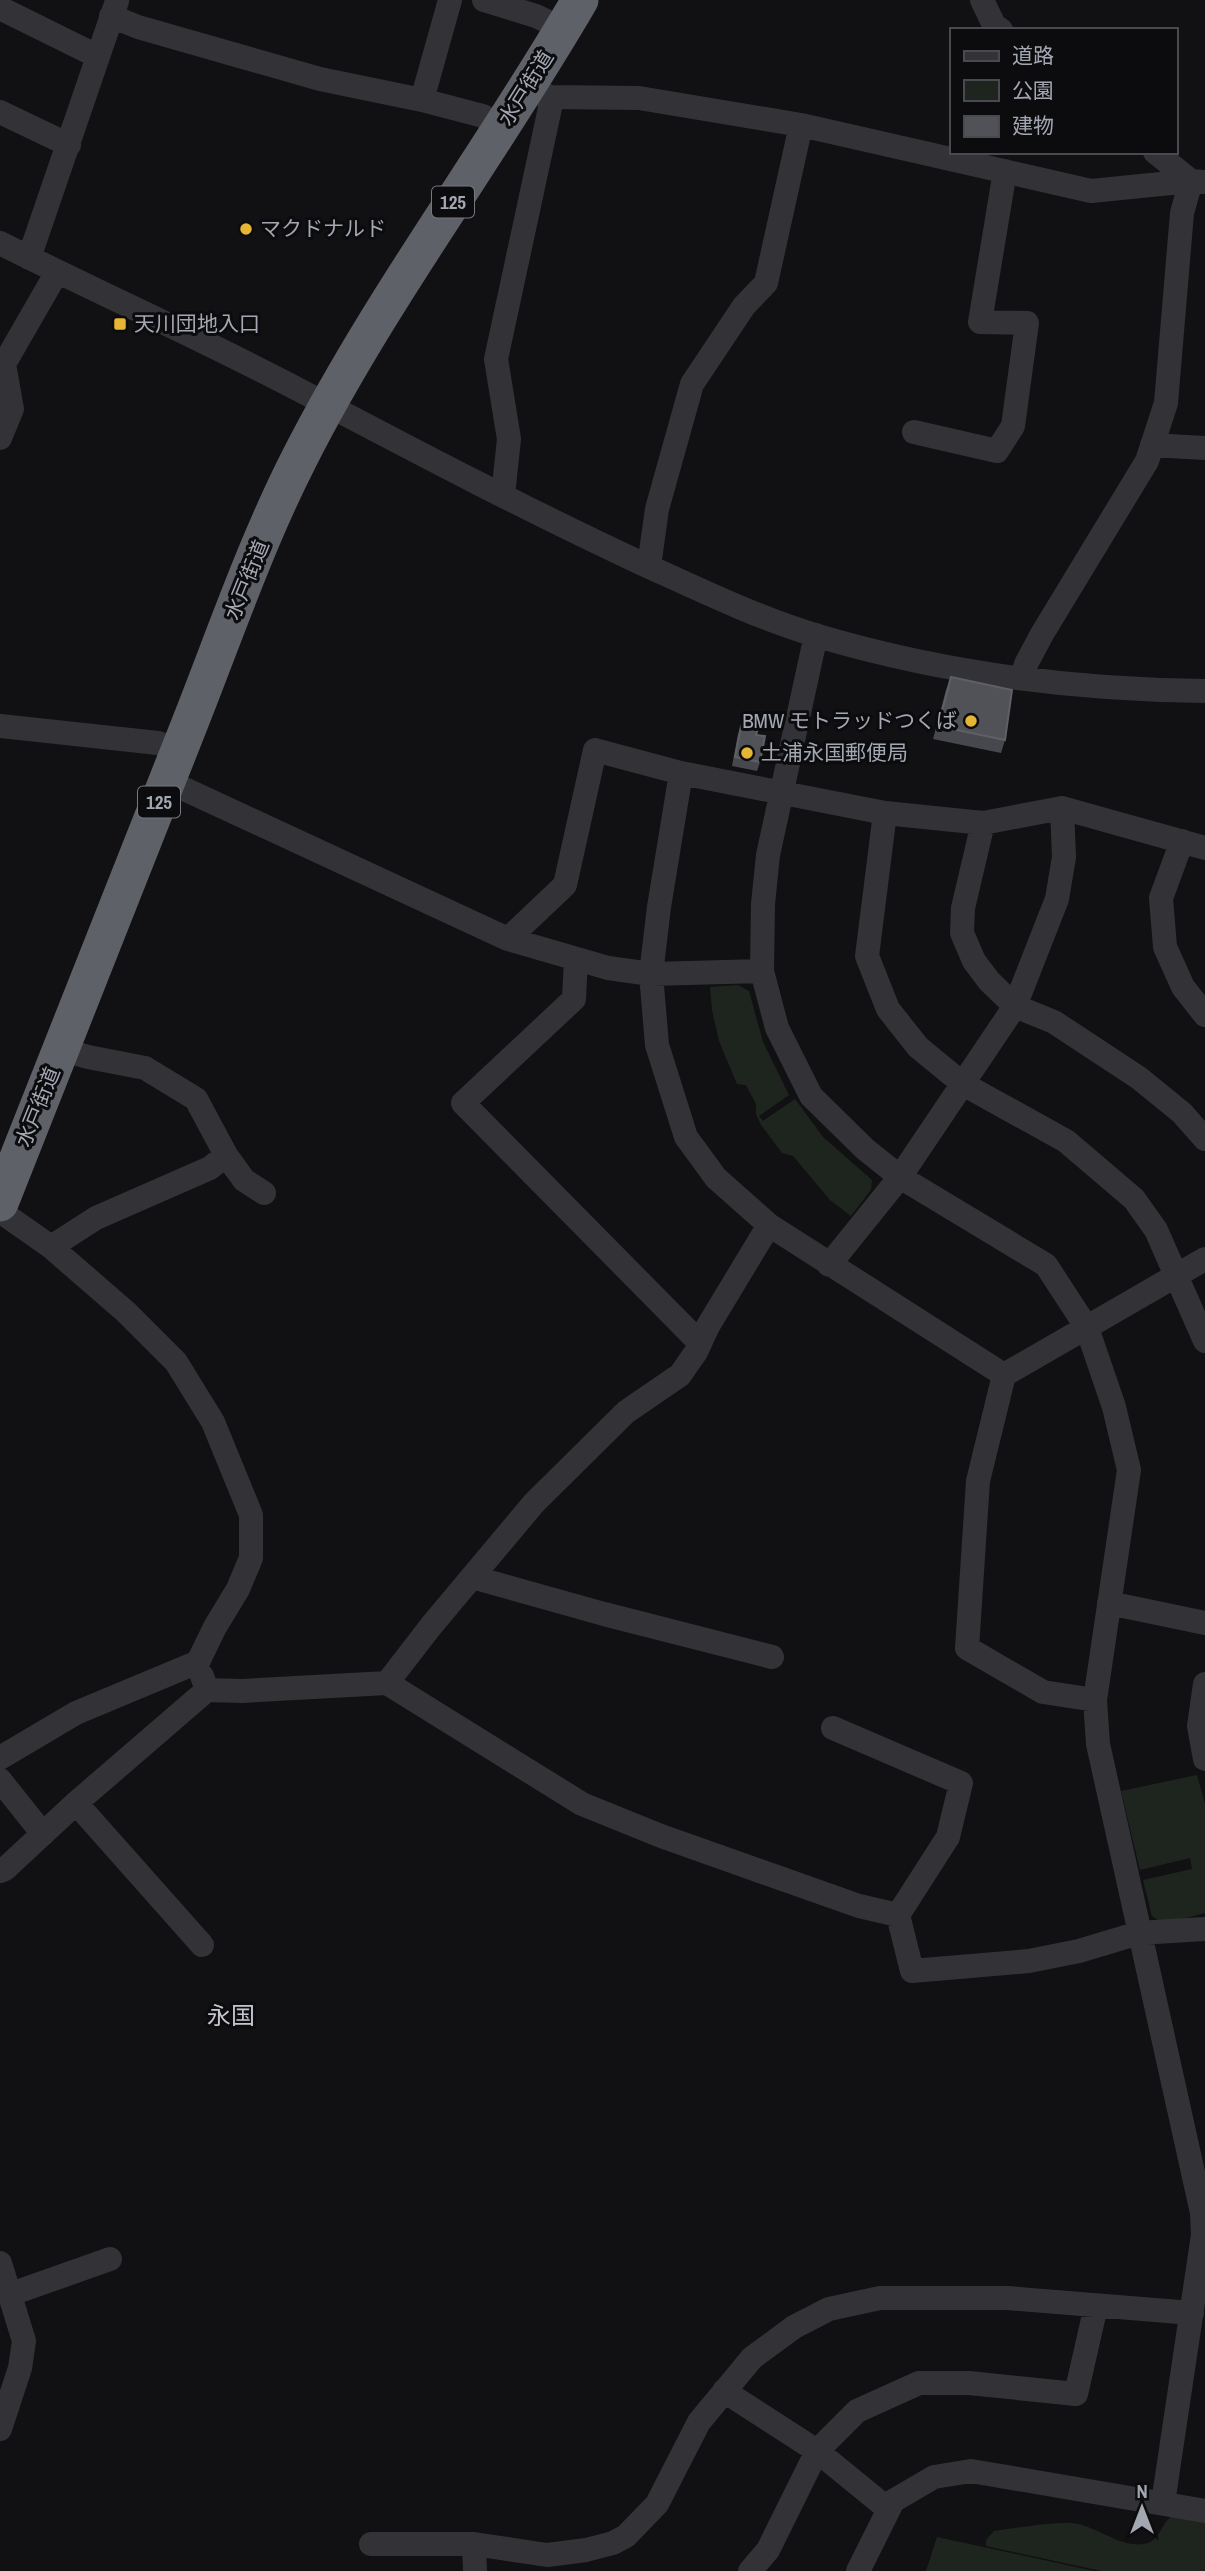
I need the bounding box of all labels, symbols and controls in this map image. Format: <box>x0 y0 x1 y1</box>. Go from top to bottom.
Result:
legend <box>950 28 1177 154</box>
text: 道路 <box>1012 41 1054 70</box>
street label: 水戸街道 <box>491 44 560 131</box>
text: 公園 <box>1012 76 1054 105</box>
text: 建物 <box>1012 111 1054 140</box>
road number: 125 <box>432 186 474 218</box>
place label: マクドナルド <box>260 214 386 243</box>
marker: マクドナルド <box>238 221 254 237</box>
place label: 天川団地入口 <box>134 309 260 338</box>
marker: 天川団地入口 <box>112 316 128 332</box>
street label: 水戸街道 <box>217 535 276 624</box>
place label: BMW モトラッドつくば <box>742 706 957 735</box>
marker: BMW モトラッドつくば <box>963 713 979 729</box>
place label: 土浦永国郵便局 <box>761 738 908 767</box>
marker: 土浦永国郵便局 <box>739 745 755 761</box>
road number: 125 <box>138 786 180 818</box>
street label: 水戸街道 <box>8 1062 67 1151</box>
district label: 永国 <box>207 1999 255 2031</box>
north arrow <box>1107 2473 1177 2543</box>
text: N <box>1136 2478 1148 2504</box>

